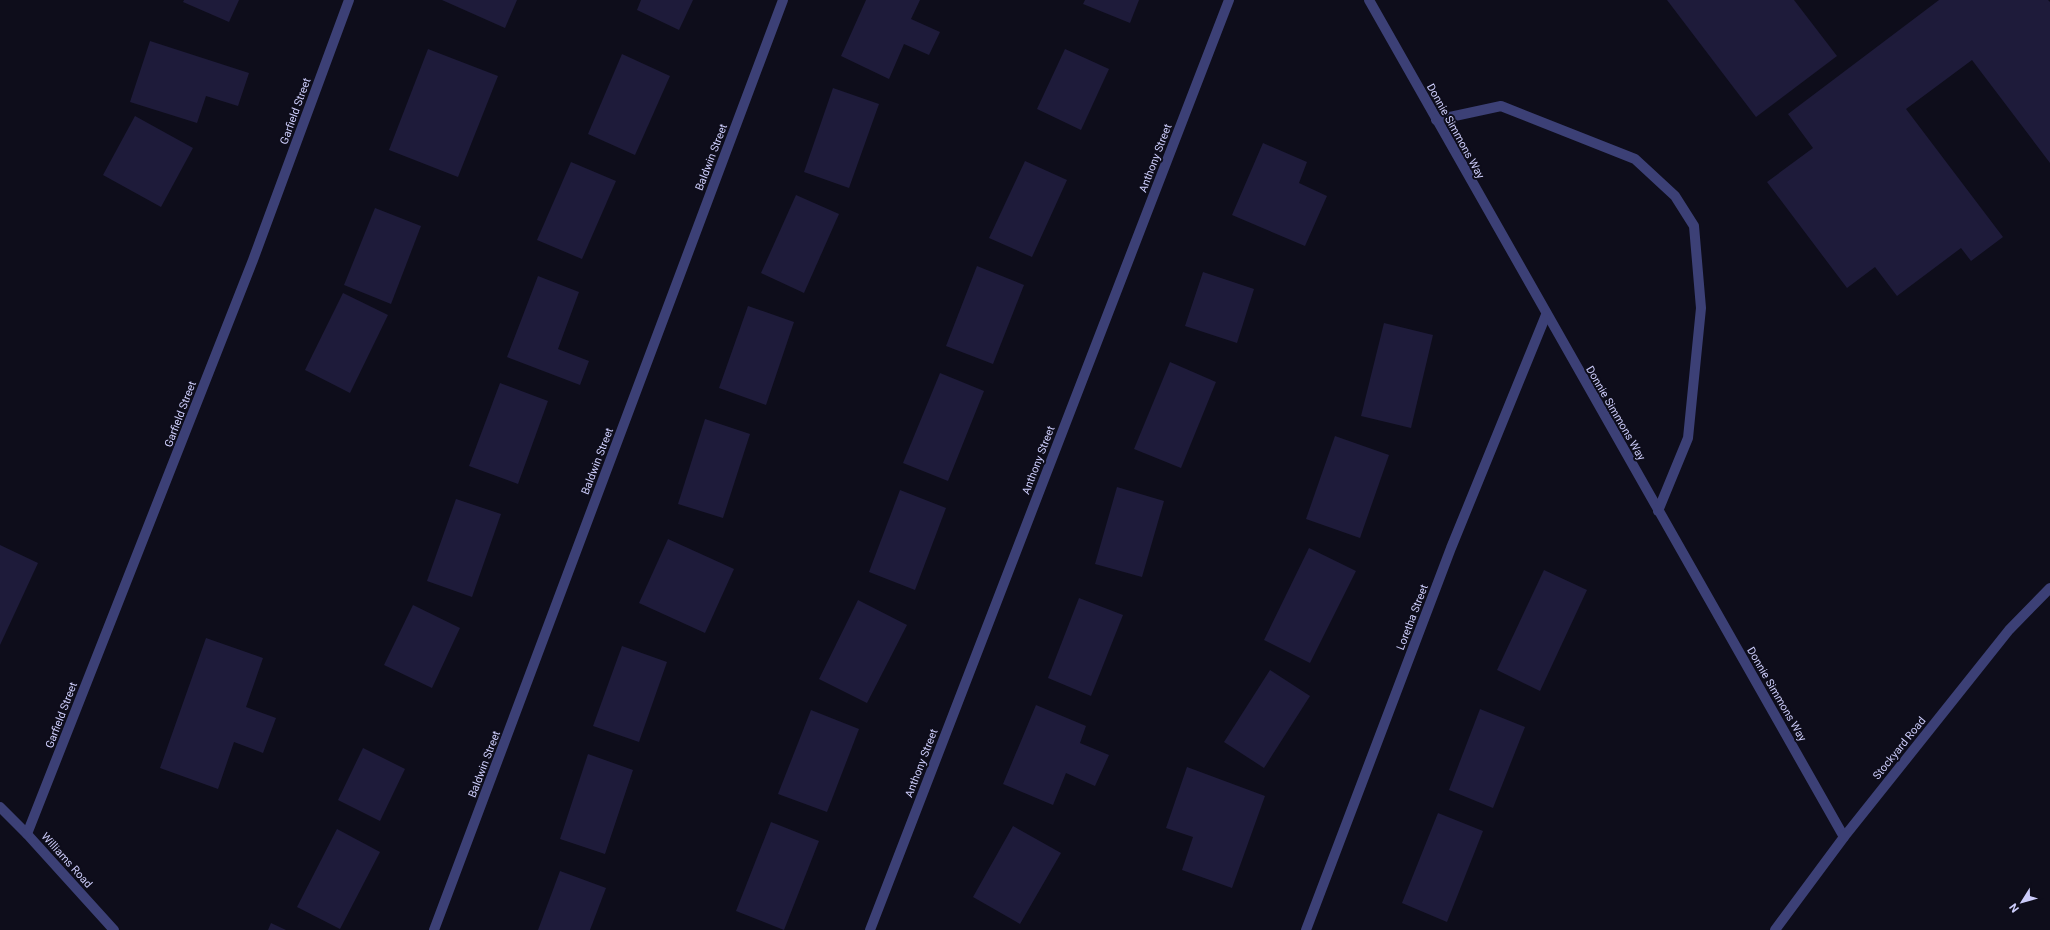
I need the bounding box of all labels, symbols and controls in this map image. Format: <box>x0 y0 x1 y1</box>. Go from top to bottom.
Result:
street label: Garfield Street <box>277 76 314 146</box>
street label: Donnie Simmons Way <box>1424 81 1488 182</box>
street label: Baldwin Street <box>693 122 730 192</box>
street label: Anthony Street <box>1136 122 1175 194</box>
street label: Donnie Simmons Way <box>1583 364 1648 463</box>
street label: Garfield Street <box>162 379 199 449</box>
street label: Anthony Street <box>1019 424 1058 496</box>
street label: Baldwin Street <box>579 426 616 496</box>
street label: Loretha Street <box>1394 582 1431 652</box>
street label: Donnie Simmons Way <box>1744 645 1809 744</box>
street label: Garfield Street <box>43 680 80 750</box>
street label: Stockyard Road <box>1870 714 1929 782</box>
street label: Anthony Street <box>902 727 941 799</box>
street label: Baldwin Street <box>466 729 503 799</box>
street label: Williams Road <box>38 830 95 891</box>
north arrow <box>2002 882 2042 922</box>
text: N <box>2007 901 2022 915</box>

